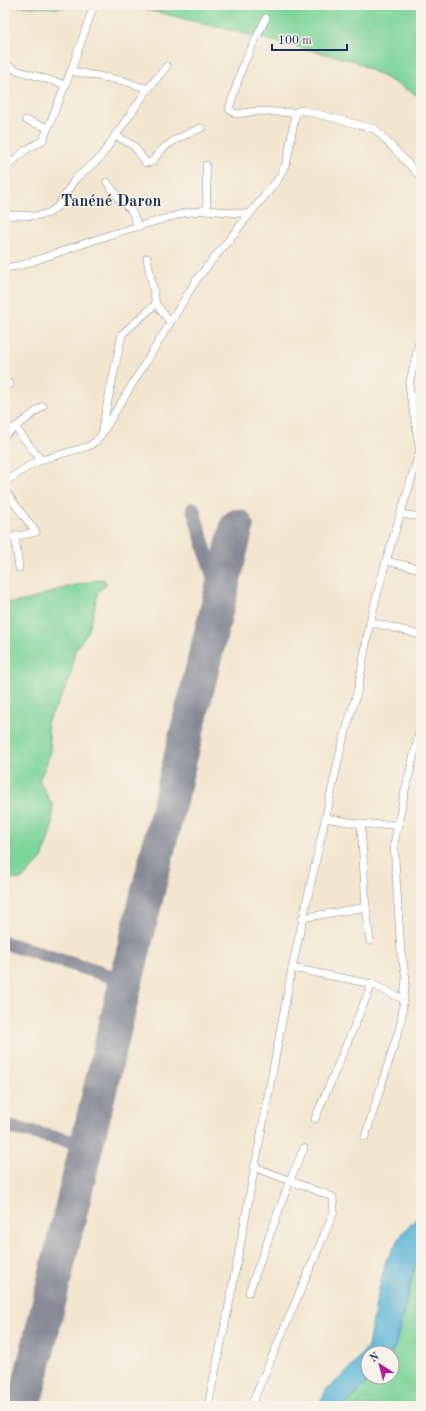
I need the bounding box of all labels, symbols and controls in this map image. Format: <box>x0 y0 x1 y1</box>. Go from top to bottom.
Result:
scale bar <box>272 26 347 52</box>
text: 100 m <box>278 35 312 47</box>
district label: Tanéné Daron <box>61 194 161 210</box>
north arrow <box>360 1345 400 1385</box>
text: N <box>368 1351 382 1365</box>

